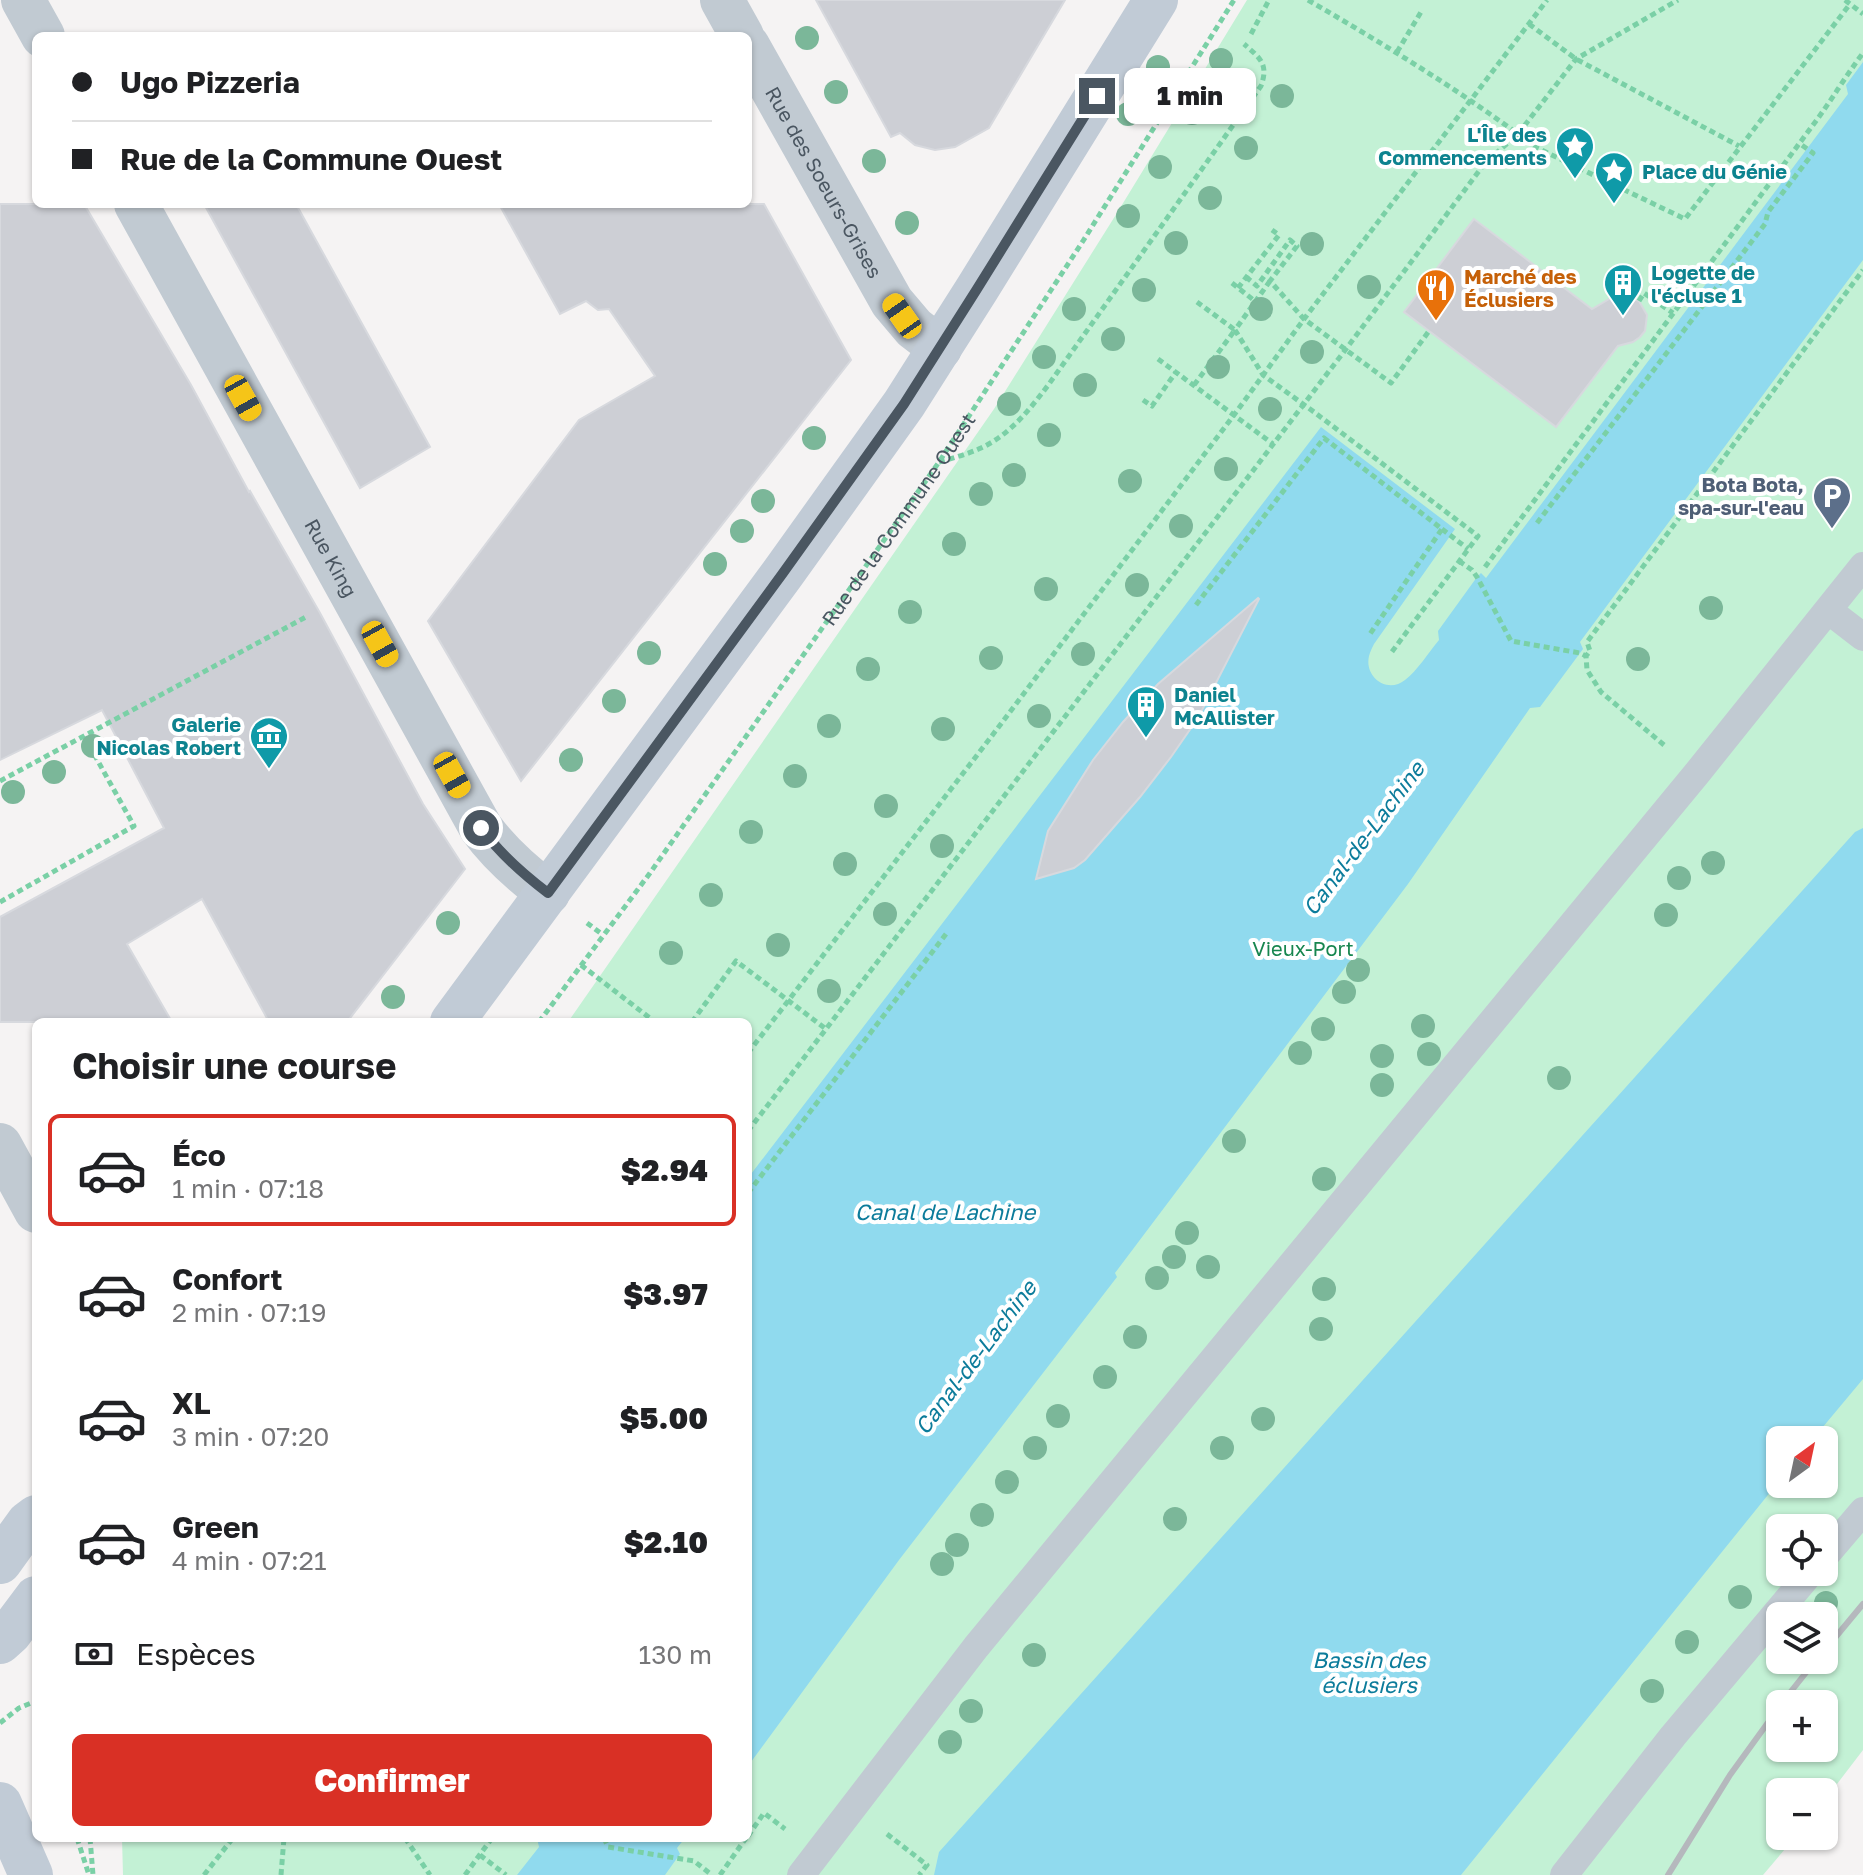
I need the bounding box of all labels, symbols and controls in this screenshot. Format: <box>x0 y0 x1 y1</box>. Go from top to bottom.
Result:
text: Ugo Pizzeria <box>120 64 300 100</box>
callout: 1 min <box>1125 68 1257 124</box>
route end <box>1079 78 1115 114</box>
text: 1 min <box>1157 80 1223 111</box>
street label: Rue des Soeurs-Grises <box>761 82 888 282</box>
place label: L'Île des Commencements <box>1378 122 1547 169</box>
place icon: L'Île des Commencements <box>1554 125 1596 180</box>
text: Rue de la Commune Ouest <box>120 141 502 177</box>
place icon: Place du Génie <box>1593 150 1635 205</box>
place label: Place du Génie <box>1642 159 1787 183</box>
place label: Logette de l'écluse 1 <box>1651 260 1755 307</box>
building icon: Logette de l'écluse 1 <box>1602 262 1644 317</box>
place label: Marché des Éclusiers <box>1464 264 1577 311</box>
restaurant icon: Marché des Éclusiers <box>1415 267 1457 322</box>
car <box>878 289 926 343</box>
car <box>221 371 265 425</box>
street label: Rue de la Commune Ouest <box>816 408 980 630</box>
place label: Bota Bota, spa-sur-l'eau <box>1678 472 1804 519</box>
parking icon: Bota Bota, spa-sur-l'eau <box>1811 475 1853 530</box>
street label: Rue King <box>300 514 363 601</box>
car <box>358 617 402 671</box>
place label: Daniel McAllister <box>1174 682 1275 729</box>
building icon: Daniel McAllister <box>1125 684 1167 739</box>
place label: Galerie Nicolas Robert <box>96 712 241 759</box>
museum icon: Galerie Nicolas Robert <box>248 715 290 770</box>
car <box>430 748 474 802</box>
water label: Canal-de-Lachine <box>1296 754 1431 920</box>
route start <box>463 810 499 846</box>
park label: Vieux-Port <box>1252 936 1354 960</box>
text: Choisir une course <box>72 1044 396 1087</box>
icon: car <box>76 1134 148 1206</box>
text: Éco <box>172 1137 226 1173</box>
text: $2.94 <box>621 1152 708 1188</box>
text: 1 min · 07:18 <box>172 1173 324 1204</box>
water label: Canal de Lachine <box>855 1198 1038 1225</box>
icon: car <box>76 1258 148 1330</box>
text: Confort <box>172 1261 283 1297</box>
water label: Canal-de-Lachine <box>908 1273 1043 1439</box>
text: $3.97 <box>623 1276 708 1312</box>
text: 2 min · 07:19 <box>172 1297 326 1328</box>
icon: car <box>76 1382 148 1454</box>
text: XL <box>172 1385 211 1421</box>
text: $5.00 <box>620 1400 708 1436</box>
text: 3 min · 07:20 <box>172 1421 329 1452</box>
north arrow <box>1766 1426 1838 1498</box>
map controls <box>1766 1426 1838 1850</box>
icon: car <box>76 1506 148 1578</box>
text: Green <box>172 1509 259 1545</box>
button: locate <box>1766 1514 1838 1586</box>
text: $2.10 <box>624 1524 708 1560</box>
text: 4 min · 07:21 <box>172 1545 327 1576</box>
button: layers <box>1766 1602 1838 1674</box>
icon: cash <box>72 1632 116 1676</box>
text: Espèces <box>136 1636 256 1672</box>
text: 130 m <box>639 1639 712 1670</box>
water label: Bassin des éclusiers <box>1312 1646 1427 1698</box>
button: + <box>1766 1690 1838 1762</box>
button: Confirmer <box>72 1734 712 1826</box>
button: − <box>1766 1778 1838 1850</box>

